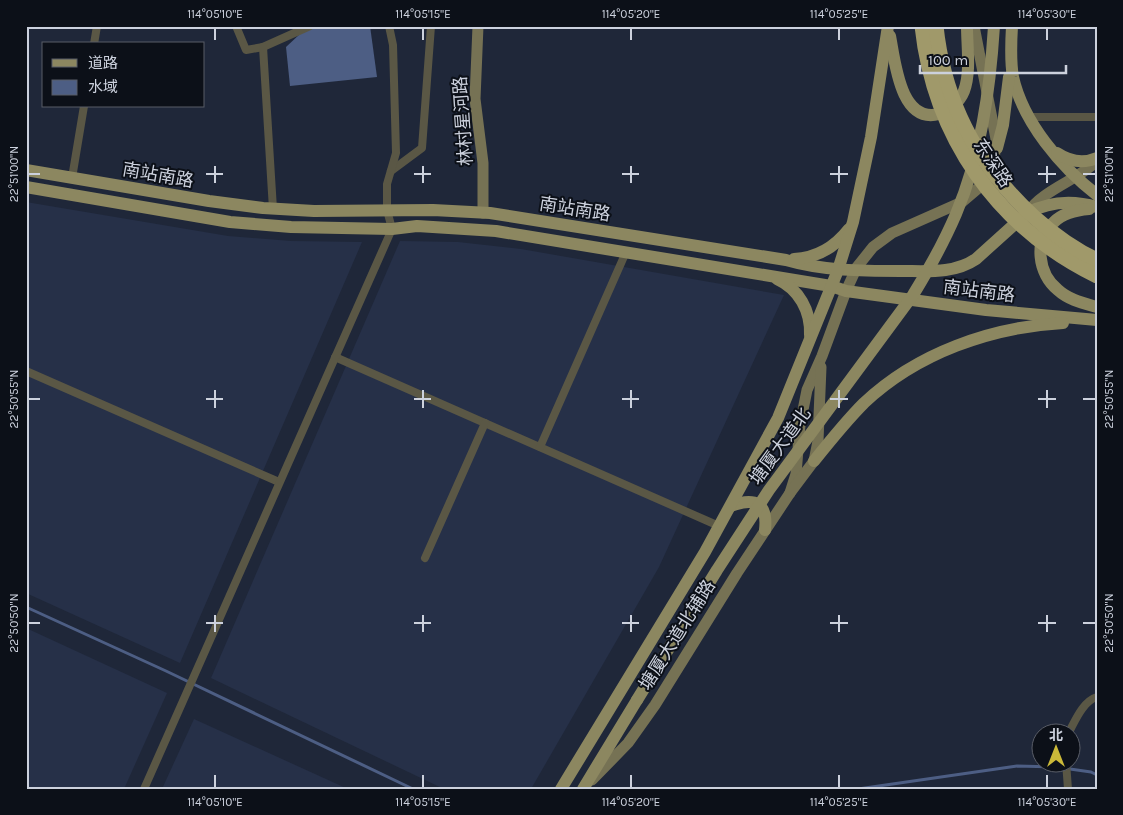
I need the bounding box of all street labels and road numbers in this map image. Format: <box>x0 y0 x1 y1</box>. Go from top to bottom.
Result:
street label: 林村星河路 <box>449 75 477 167</box>
street label: 东深路 <box>969 134 1017 192</box>
street label: 南站南路 <box>121 158 195 192</box>
street label: 南站南路 <box>538 193 612 225</box>
street label: 南站南路 <box>942 276 1016 306</box>
street label: 塘厦大道北 <box>745 403 815 489</box>
street label: 塘厦大道北辅路 <box>634 576 720 694</box>

